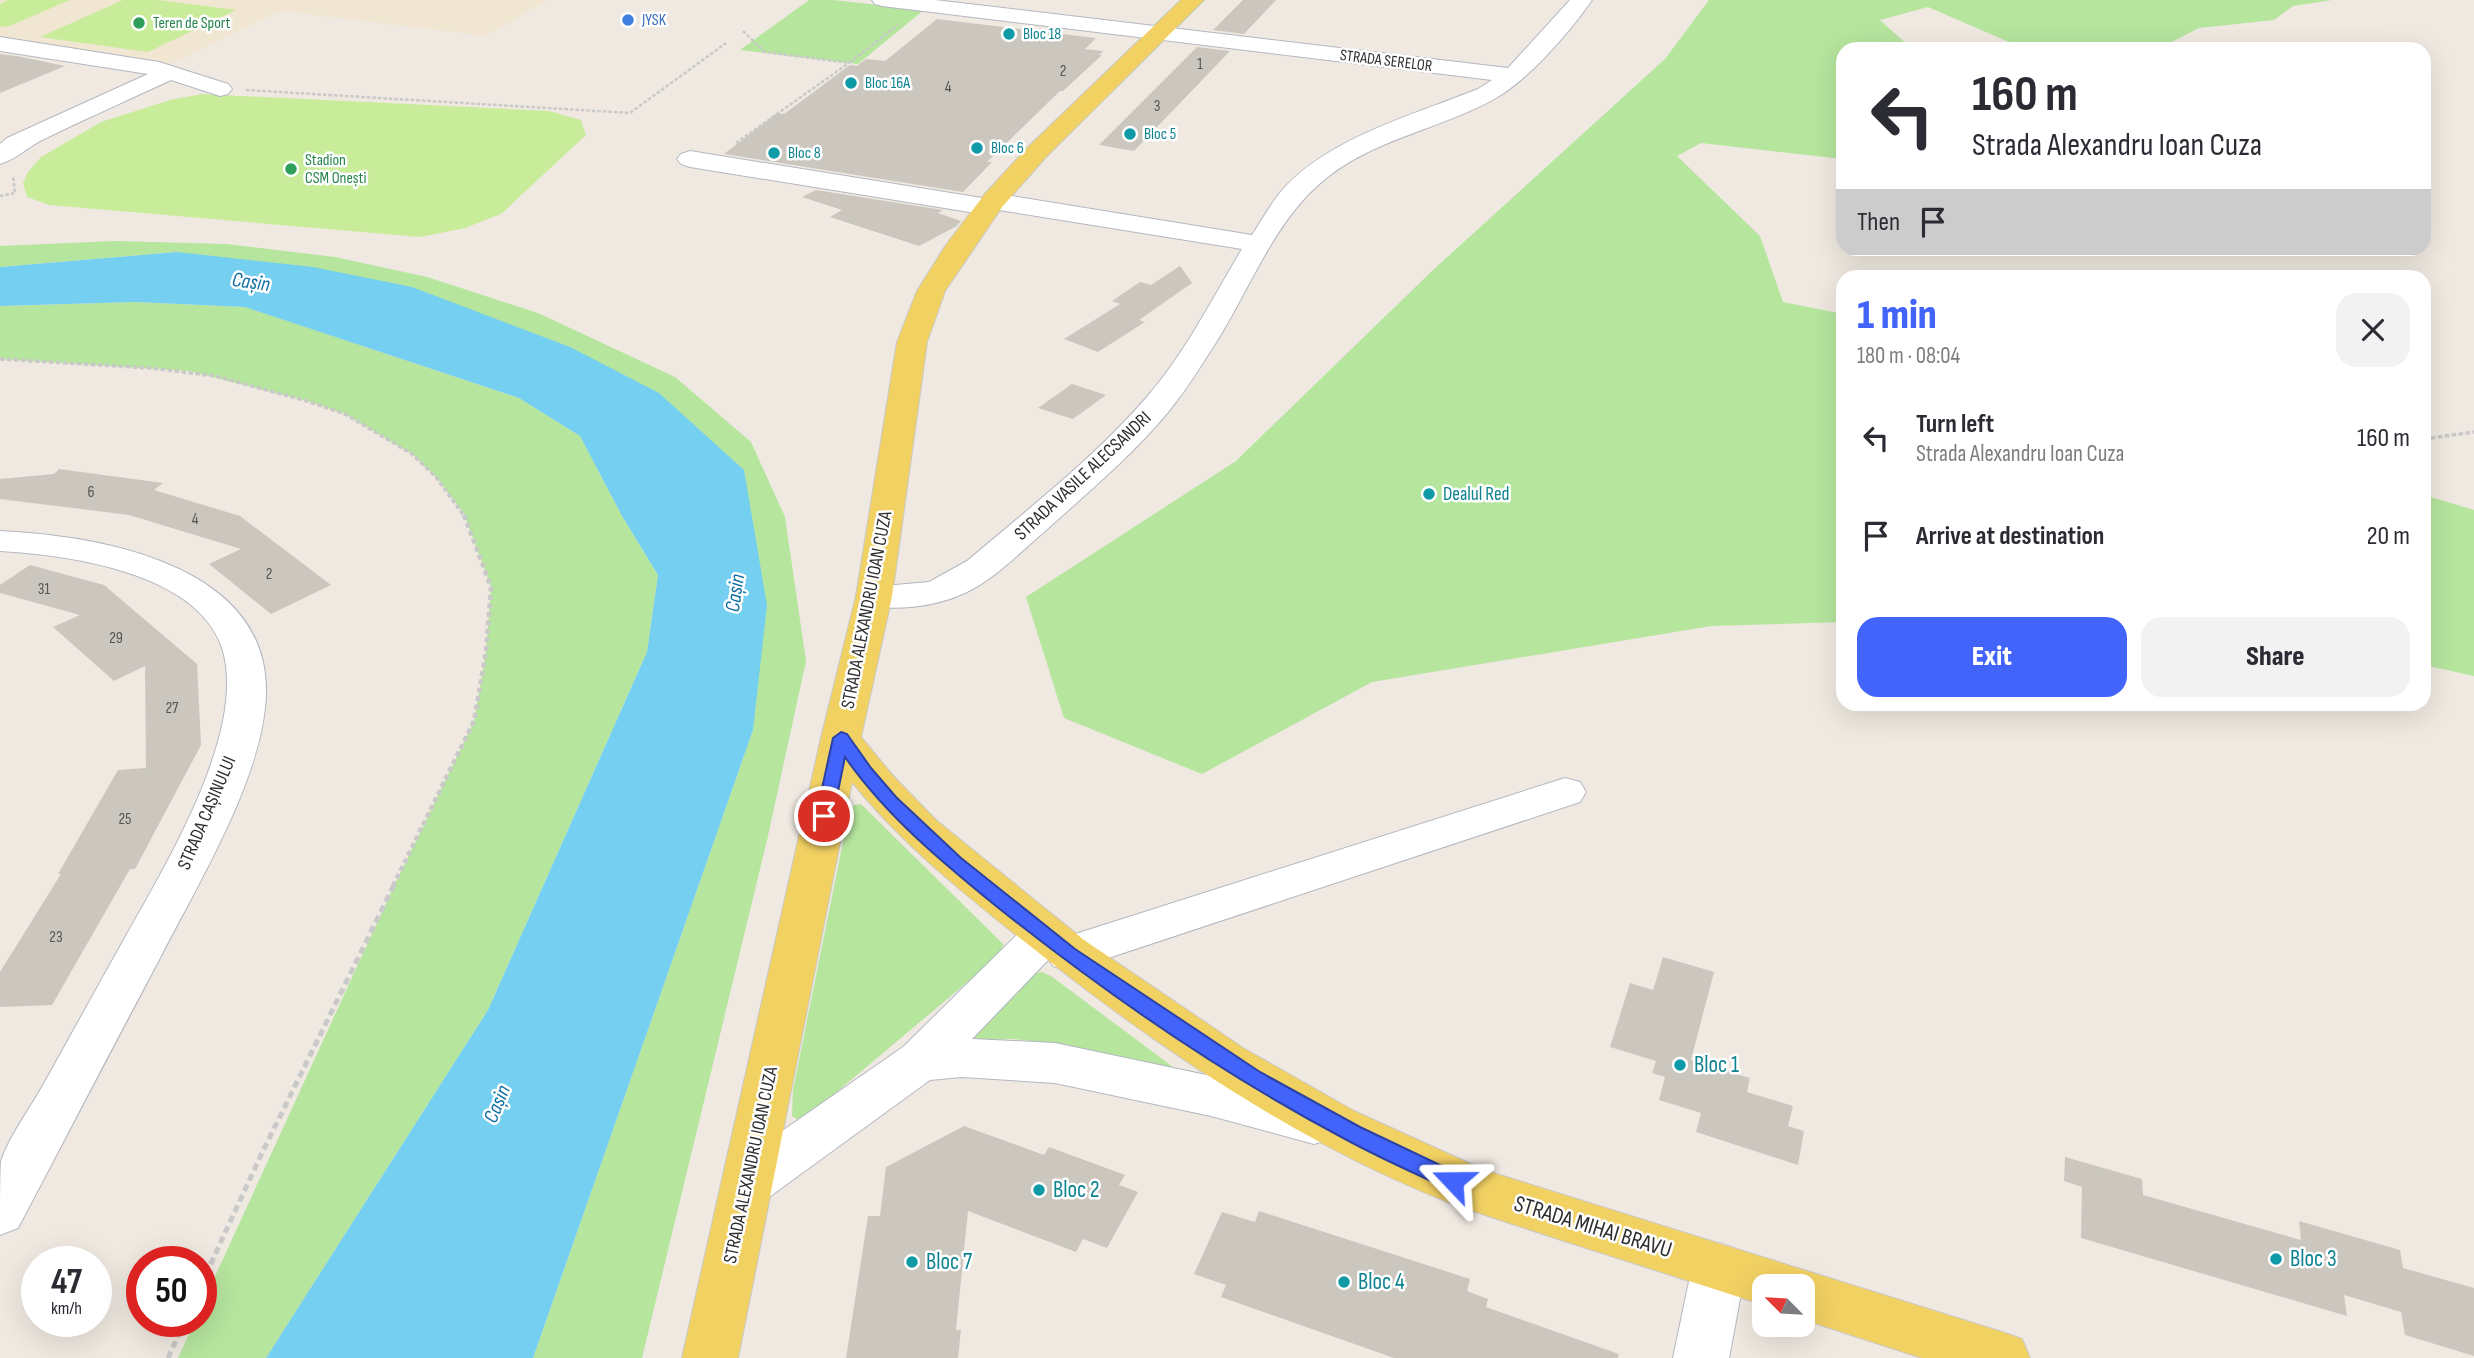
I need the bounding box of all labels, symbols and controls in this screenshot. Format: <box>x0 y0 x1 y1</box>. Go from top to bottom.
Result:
place label: JYSK <box>641 11 667 30</box>
marker: JYSK <box>620 12 636 28</box>
place label: Teren de Sport <box>153 14 231 33</box>
marker: Teren de Sport <box>131 15 147 31</box>
place label: Bloc 18 <box>1023 25 1061 44</box>
marker: Bloc 18 <box>1001 26 1017 42</box>
street label: STRADA SERELOR <box>1339 46 1433 76</box>
house number: 1 <box>1197 55 1203 74</box>
house number: 2 <box>1060 62 1066 81</box>
text: 160 m <box>1972 66 2078 125</box>
icon: left <box>1857 70 1948 161</box>
place label: Bloc 16A <box>865 74 910 93</box>
marker: Bloc 16A <box>843 75 859 91</box>
house number: 4 <box>945 78 952 97</box>
house number: 3 <box>1154 97 1160 116</box>
place label: Bloc 5 <box>1144 125 1176 144</box>
marker: Bloc 5 <box>1122 126 1138 142</box>
text: Strada Alexandru Ioan Cuza <box>1972 126 2262 165</box>
place label: Bloc 6 <box>991 139 1024 158</box>
marker: Bloc 6 <box>969 140 985 156</box>
place label: Bloc 8 <box>788 144 821 163</box>
marker: Bloc 8 <box>766 145 782 161</box>
place label: Stadion CSM Onești <box>305 151 366 188</box>
marker: Stadion CSM Onești <box>283 161 299 177</box>
icon: arrive <box>1914 203 1952 241</box>
text: Then <box>1857 207 1900 238</box>
water label: Cașin <box>230 267 272 297</box>
text: 1 min <box>1857 290 1937 341</box>
button: close <box>2336 293 2410 367</box>
text: 180 m · 08:04 <box>1857 342 1960 370</box>
street label: STRADA VASILE ALECSANDRI <box>1010 407 1156 545</box>
text: Turn left <box>1916 409 1994 440</box>
icon: left <box>1857 419 1895 457</box>
text: 160 m <box>2357 423 2410 454</box>
text: Strada Alexandru Ioan Cuza <box>1916 440 2124 468</box>
house number: 6 <box>87 483 95 502</box>
place label: Dealul Red <box>1443 483 1509 506</box>
marker: Dealul Red <box>1421 486 1437 502</box>
street label: STRADA ALEXANDRU IOAN CUZA <box>837 508 898 711</box>
house number: 4 <box>192 510 199 529</box>
icon: arrive <box>1857 517 1895 555</box>
text: Arrive at destination <box>1916 521 2104 552</box>
text: 20 m <box>2367 521 2410 552</box>
house number: 2 <box>266 565 272 584</box>
water label: Cașin <box>720 572 750 614</box>
house number: 31 <box>38 580 51 599</box>
button: Exit <box>1857 617 2127 697</box>
button: Share <box>2141 617 2410 697</box>
house number: 29 <box>109 629 123 648</box>
house number: 27 <box>165 699 179 718</box>
street label: STRADA CAȘINULUI <box>173 753 241 873</box>
pin <box>794 786 854 846</box>
icon: arrive <box>805 797 843 835</box>
house number: 25 <box>118 810 132 829</box>
house number: 23 <box>49 928 63 947</box>
place label: Bloc 1 <box>1694 1051 1739 1079</box>
marker: Bloc 1 <box>1672 1057 1688 1073</box>
street label: STRADA ALEXANDRU IOAN CUZA <box>719 1064 783 1266</box>
water label: Cașin <box>478 1081 516 1126</box>
position arrow <box>1416 1144 1490 1218</box>
place label: Bloc 2 <box>1053 1176 1099 1204</box>
marker: Bloc 2 <box>1031 1182 1047 1198</box>
street label: STRADA MIHAI BRAVU <box>1511 1190 1675 1264</box>
place label: Bloc 3 <box>2290 1245 2337 1273</box>
speed limit sign: 50 <box>126 1246 217 1337</box>
place label: Bloc 7 <box>926 1248 972 1276</box>
marker: Bloc 3 <box>2268 1251 2284 1267</box>
marker: Bloc 7 <box>904 1254 920 1270</box>
text: 47 <box>51 1261 82 1304</box>
place label: Bloc 4 <box>1358 1268 1405 1296</box>
marker: Bloc 4 <box>1336 1274 1352 1290</box>
north arrow <box>1752 1274 1815 1337</box>
map controls <box>1752 1274 1815 1337</box>
text: km/h <box>51 1298 82 1319</box>

